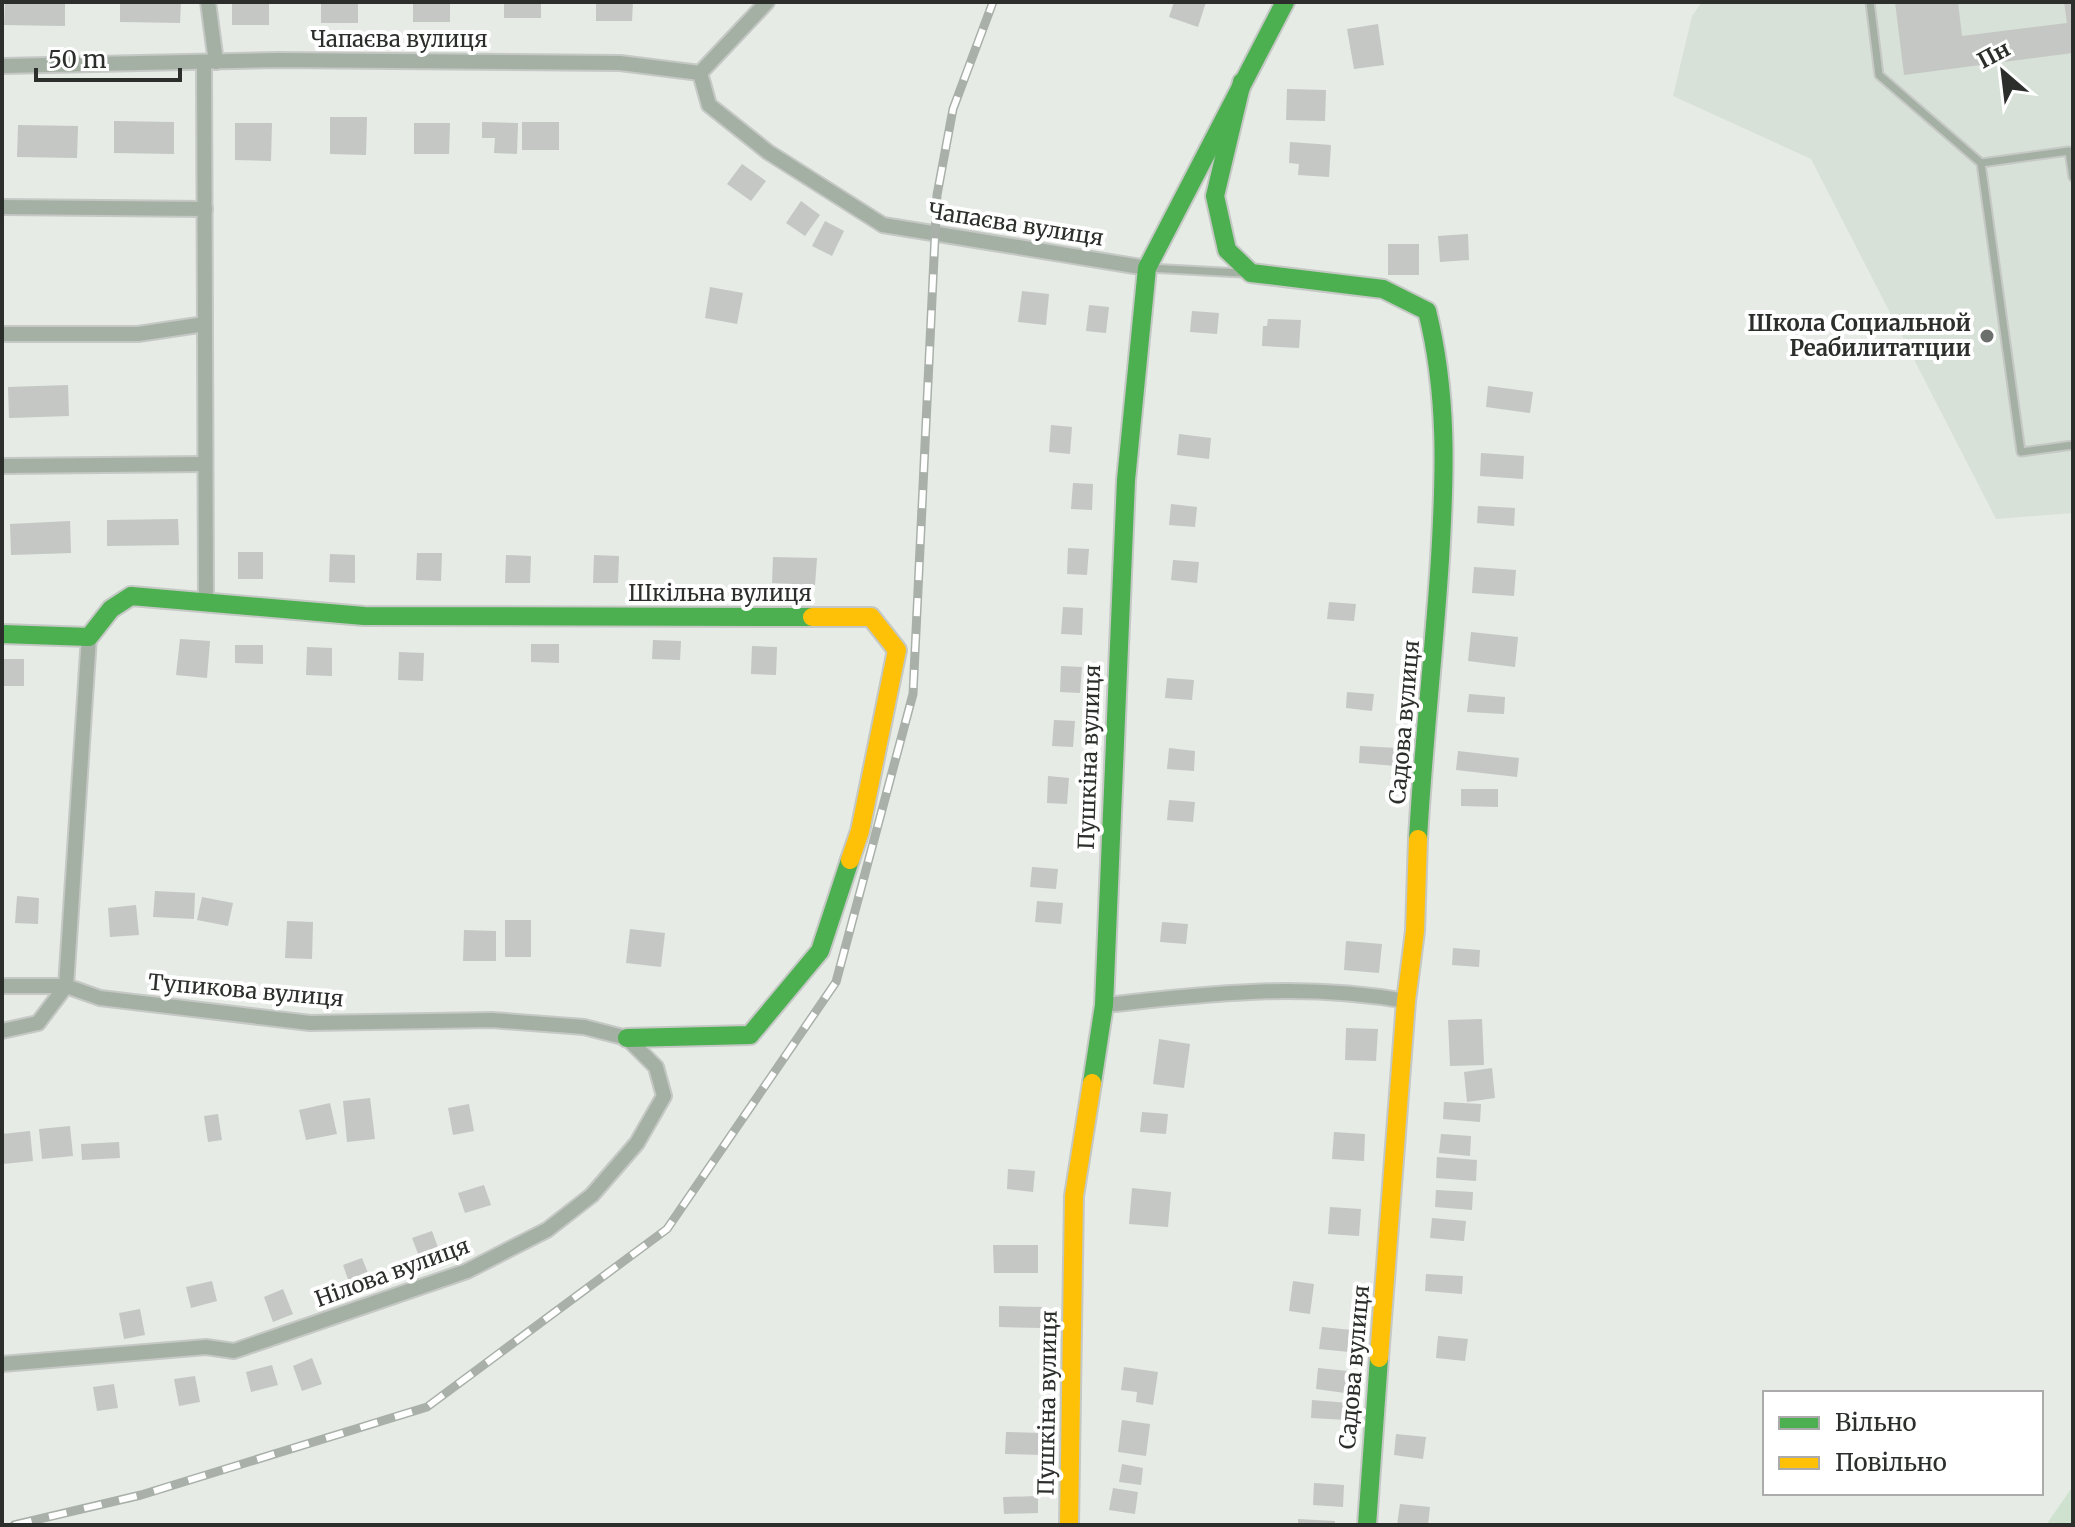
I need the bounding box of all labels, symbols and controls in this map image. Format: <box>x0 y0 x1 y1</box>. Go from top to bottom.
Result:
street label: Чапаєва вулиця <box>310 25 488 53</box>
scale bar <box>36 32 180 82</box>
north arrow <box>1963 32 2043 112</box>
text: Пн <box>1972 34 2015 74</box>
text: 50 m <box>48 44 107 75</box>
street label: Чапаєва вулиця <box>926 196 1106 252</box>
place label: Школа Социальной Реабилитатции <box>1748 309 1971 362</box>
marker: Школа Социальной Реабилитатции <box>1978 327 1996 345</box>
street label: Шкільна вулиця <box>628 579 812 607</box>
street label: Садова вулиця <box>1383 639 1425 805</box>
street label: Пушкіна вулиця <box>1072 664 1106 850</box>
street label: Тупикова вулиця <box>147 967 345 1013</box>
street label: Нілова вулиця <box>311 1231 473 1313</box>
street label: Садова вулиця <box>1333 1284 1375 1450</box>
street label: Пушкіна вулиця <box>1031 1310 1063 1496</box>
legend <box>1763 1391 2043 1495</box>
text: Вільно <box>1835 1407 1917 1438</box>
text: Повільно <box>1835 1447 1947 1478</box>

